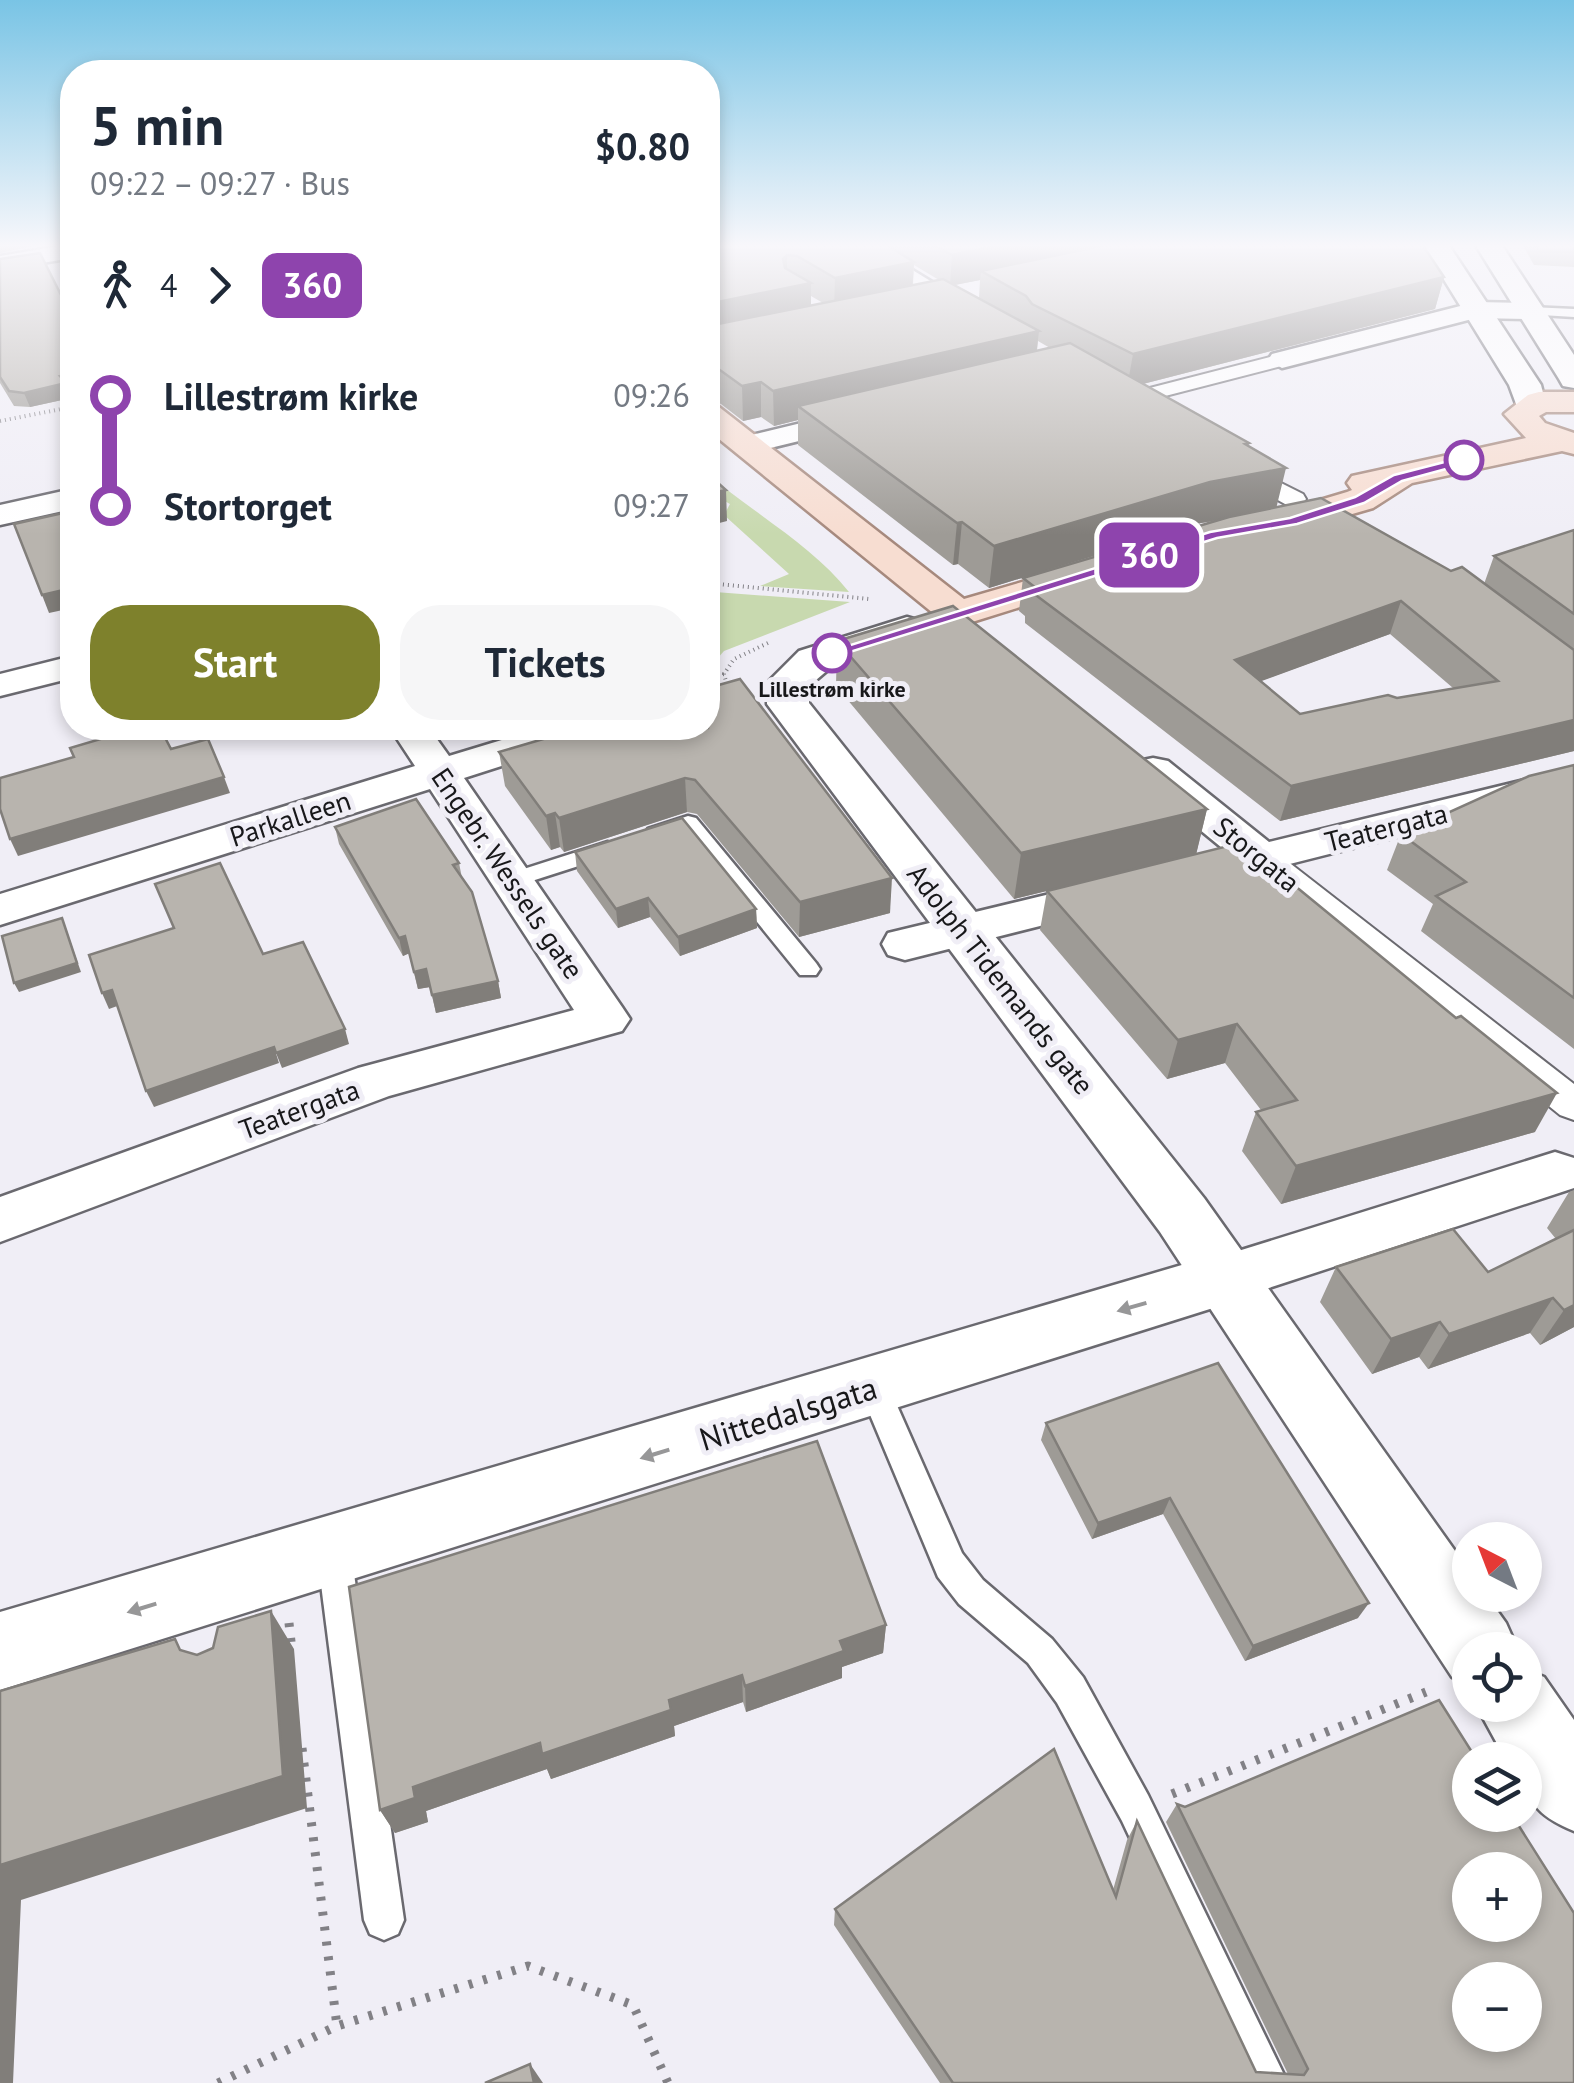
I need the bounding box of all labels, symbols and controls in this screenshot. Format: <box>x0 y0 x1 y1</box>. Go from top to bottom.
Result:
text: 5 min <box>90 89 224 160</box>
text: $0.80 <box>594 121 690 170</box>
text: 09:22 – 09:27 · Bus <box>90 162 350 204</box>
icon: walk <box>90 258 145 313</box>
icon: forward <box>192 258 247 313</box>
text: 360 <box>282 262 342 308</box>
text: 4 <box>160 264 177 306</box>
text: Lillestrøm kirke <box>164 371 418 420</box>
text: 09:26 <box>613 374 690 416</box>
unlabelled marker <box>1445 441 1483 479</box>
text: Stortorget <box>164 481 332 530</box>
text: 09:27 <box>613 484 690 526</box>
line badge: 360 <box>1092 522 1206 588</box>
text: 360 <box>1119 532 1179 578</box>
button: Start <box>90 605 380 720</box>
button: Tickets <box>400 605 690 720</box>
marker: Lillestrøm kirke <box>813 634 851 672</box>
place label: Lillestrøm kirke <box>758 675 906 703</box>
street label: Engebr. Wessels gate <box>424 760 592 986</box>
street label: Parkalleen <box>225 781 355 855</box>
street label: Teatergata <box>1321 794 1451 860</box>
street label: Storgata <box>1206 808 1308 900</box>
street label: Adolph Tidemands gate <box>899 856 1103 1102</box>
street label: Teatergata <box>234 1070 364 1148</box>
one-way arrow <box>1117 1300 1147 1315</box>
street label: Nittedalsgata <box>694 1366 882 1460</box>
one-way arrow <box>639 1447 669 1462</box>
north arrow <box>1452 1522 1542 1612</box>
map controls <box>1452 1522 1542 2052</box>
one-way arrow <box>127 1601 157 1616</box>
button: locate <box>1452 1632 1542 1722</box>
button: layers <box>1452 1742 1542 1832</box>
button: + <box>1452 1852 1542 1942</box>
button: − <box>1452 1962 1542 2052</box>

